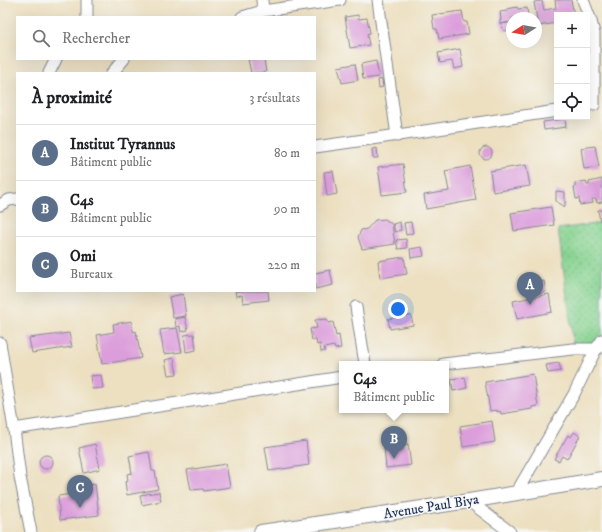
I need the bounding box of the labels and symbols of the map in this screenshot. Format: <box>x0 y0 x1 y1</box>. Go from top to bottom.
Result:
north arrow <box>506 12 542 48</box>
pin: A <box>517 272 543 305</box>
your location <box>388 299 408 319</box>
pin: B <box>381 426 407 459</box>
pin: C <box>67 475 93 508</box>
street label: Avenue Paul Biya <box>382 491 480 523</box>

